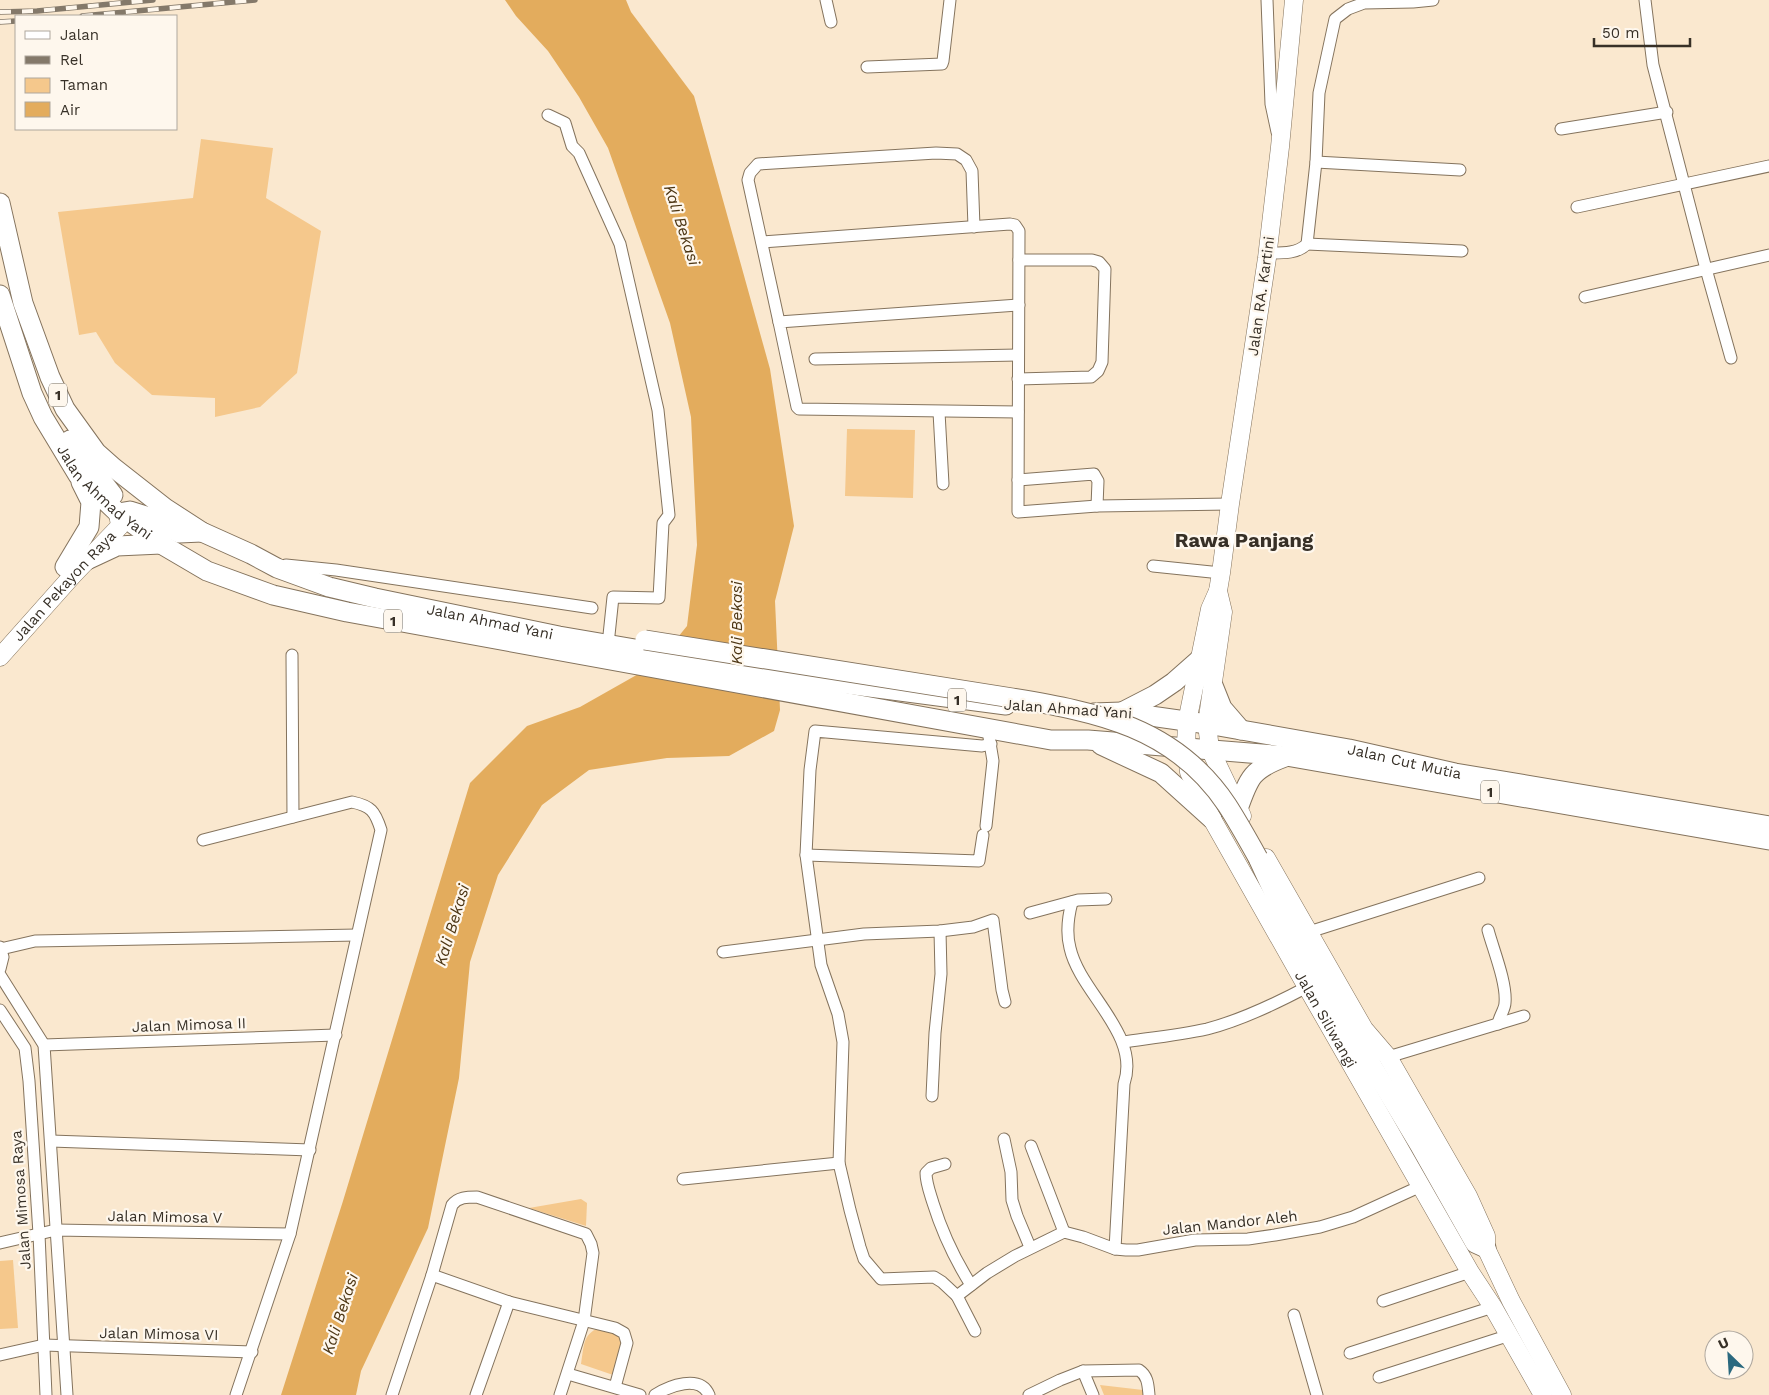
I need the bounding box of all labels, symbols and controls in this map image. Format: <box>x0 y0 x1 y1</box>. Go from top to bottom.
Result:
legend <box>15 15 178 130</box>
scale bar <box>1594 15 1690 47</box>
text: 50 m <box>1602 24 1639 42</box>
text: Jalan <box>60 26 99 44</box>
text: Rel <box>60 51 83 69</box>
text: Taman <box>60 76 108 94</box>
text: Air <box>60 101 80 119</box>
water label: Kali Bekasi <box>660 182 704 269</box>
street label: Jalan RA. Kartini <box>1244 235 1278 357</box>
road number: 1 <box>49 384 67 406</box>
street label: Jalan Ahmad Yani <box>53 442 156 544</box>
street label: Jalan Pekayon Raya <box>9 527 120 645</box>
district label: Rawa Panjang <box>1175 528 1314 552</box>
water label: Kali Bekasi <box>727 580 746 665</box>
street label: Jalan Ahmad Yani <box>425 600 555 644</box>
road number: 1 <box>384 610 402 632</box>
road number: 1 <box>948 688 966 712</box>
street label: Jalan Ahmad Yani <box>1003 696 1133 722</box>
street label: Jalan Cut Mutia <box>1346 740 1463 783</box>
road number: 1 <box>1481 780 1499 804</box>
water label: Kali Bekasi <box>431 881 474 968</box>
street label: Jalan Siliwangi <box>1291 968 1360 1071</box>
street label: Jalan Mimosa II <box>132 1014 246 1036</box>
street label: Jalan Mimosa Raya <box>7 1129 35 1270</box>
street label: Jalan Mimosa V <box>108 1207 223 1227</box>
street label: Jalan Mandor Aleh <box>1162 1207 1298 1239</box>
water label: Kali Bekasi <box>318 1270 362 1357</box>
street label: Jalan Mimosa VI <box>99 1324 219 1344</box>
north arrow <box>1704 1330 1754 1380</box>
text: U <box>1716 1334 1731 1353</box>

